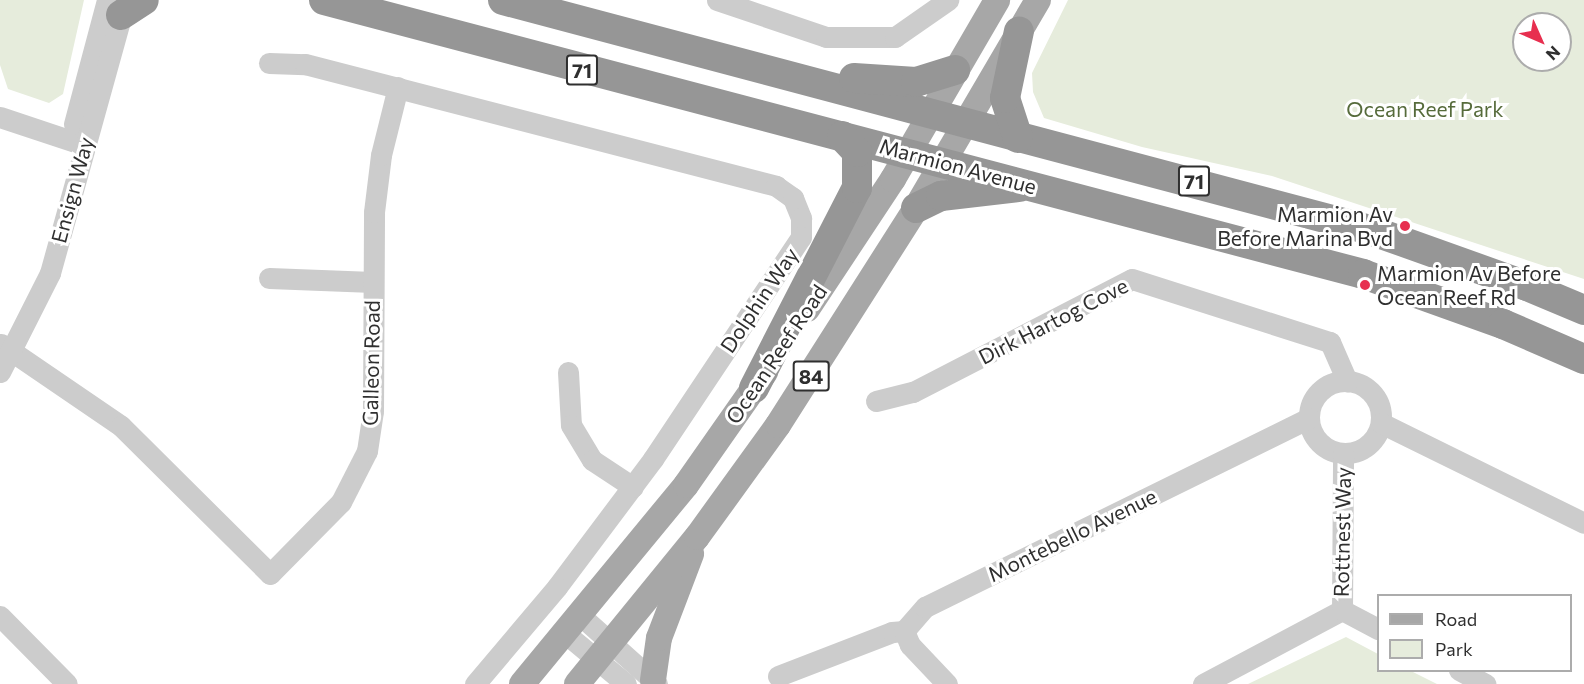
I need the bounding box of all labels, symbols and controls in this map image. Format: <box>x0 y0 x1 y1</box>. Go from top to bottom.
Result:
north arrow <box>1512 12 1572 72</box>
text: N <box>1543 43 1565 65</box>
road number: 71 <box>566 53 598 87</box>
park label: Ocean Reef Park <box>1346 96 1504 122</box>
street label: Marmion Avenue <box>877 133 1039 199</box>
street label: Ensign Way <box>46 134 98 246</box>
road number: 71 <box>1178 164 1210 198</box>
place label: Marmion Av Before Marina Bvd <box>1217 201 1393 251</box>
marker: Marmion Av Before Marina Bvd <box>1398 219 1412 233</box>
street label: Dolphin Way <box>715 243 803 357</box>
place label: Marmion Av Before Ocean Reef Rd <box>1377 260 1561 310</box>
street label: Dirk Hartog Cove <box>974 272 1132 370</box>
marker: Marmion Av Before Ocean Reef Rd <box>1358 278 1372 292</box>
street label: Ocean Reef Road <box>720 280 832 428</box>
street label: Galleon Road <box>357 300 385 426</box>
road number: 84 <box>792 359 830 393</box>
street label: Rottnest Way <box>1328 467 1356 597</box>
street label: Montebello Avenue <box>983 483 1161 587</box>
legend <box>1377 594 1572 672</box>
text: Road <box>1435 608 1477 630</box>
text: Park <box>1435 638 1473 660</box>

